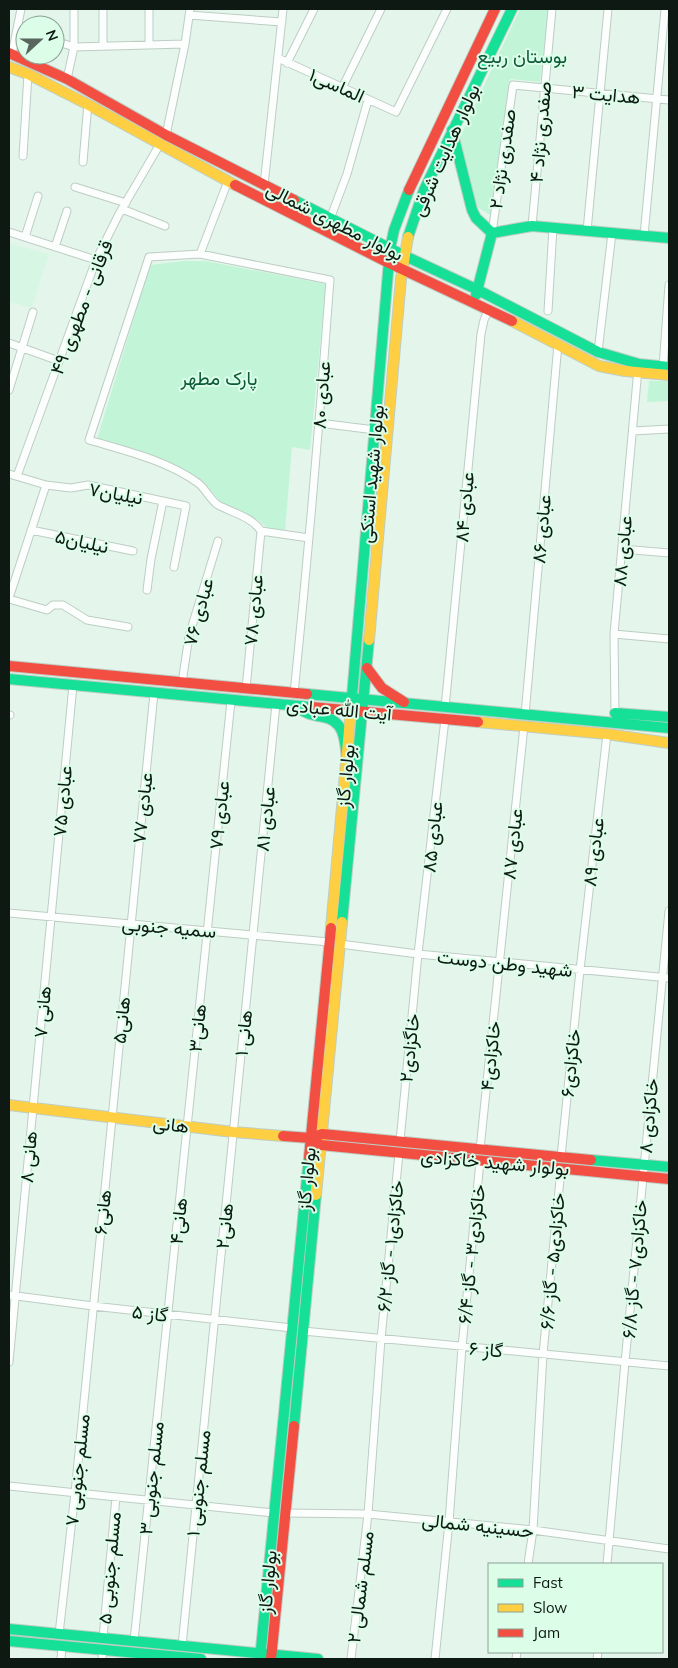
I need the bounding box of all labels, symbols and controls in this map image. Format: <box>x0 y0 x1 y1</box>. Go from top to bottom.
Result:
north arrow <box>15 15 65 65</box>
text: N <box>42 27 62 44</box>
park label: بوستان ربیع <box>477 44 567 70</box>
street label: الماسی۱ <box>305 62 369 108</box>
street label: هدایت ۳ <box>571 79 641 109</box>
street label: بولوار هدایت شرقی <box>405 80 485 220</box>
street label: صفدری نژاد ۴ <box>524 80 556 184</box>
street label: صفدری نژاد ۲ <box>483 107 521 211</box>
street label: بولوار مطهری شمالی <box>262 176 408 266</box>
street label: قرقانی - مطهری ۴۹ <box>44 236 118 378</box>
street label: عبادی ۸۰ <box>307 360 335 430</box>
park label: پارک مطهر <box>180 366 257 392</box>
street label: بولوار شهید استکی <box>353 404 389 544</box>
street label: عبادی ۸۴ <box>449 471 479 543</box>
street label: نیلیان۷ <box>87 476 145 510</box>
street label: عبادی ۸۶ <box>526 493 556 565</box>
street label: عبادی ۸۸ <box>607 514 637 588</box>
street label: نیلیان۵ <box>53 524 111 558</box>
street label: عبادی ۷۸ <box>238 573 268 647</box>
street label: عبادی ۷۶ <box>177 575 219 649</box>
street label: آیت الله عبادی <box>285 692 394 726</box>
street label: بولوار گاز <box>330 743 360 810</box>
street label: عبادی ۷۵ <box>47 764 77 838</box>
street label: عبادی ۷۷ <box>126 771 158 845</box>
street label: عبادی ۷۹ <box>203 779 235 851</box>
street label: عبادی ۸۱ <box>250 785 280 853</box>
street label: عبادی ۸۵ <box>416 800 448 874</box>
street label: عبادی ۸۷ <box>496 807 528 881</box>
street label: عبادی ۸۹ <box>577 816 609 888</box>
street label: سمیه جنوبی <box>121 911 217 943</box>
street label: شهید وطن دوست <box>436 944 574 982</box>
street label: هانی ۷ <box>28 985 56 1039</box>
street label: هانی۵ <box>107 995 135 1045</box>
street label: هانی۳ <box>183 1003 211 1053</box>
street label: هانی ۱ <box>229 1009 257 1057</box>
street label: خاگزادی۲ <box>393 1012 425 1084</box>
street label: خاکزادی۴ <box>474 1020 506 1092</box>
street label: خاکزادی۶ <box>554 1028 586 1098</box>
street label: خاکزادی ۸ <box>633 1077 663 1155</box>
street label: هانی <box>152 1110 190 1138</box>
street label: هانی ۸ <box>14 1130 42 1184</box>
street label: بولوار شهید خاکزادی <box>420 1144 570 1180</box>
street label: بولوار گاز <box>291 1146 321 1213</box>
street label: خاکزادی۱ - گاز ۶/۲ <box>371 1179 409 1313</box>
street label: خاکزادی۳ - گاز ۶/۴ <box>452 1183 490 1325</box>
street label: هانی۶ <box>88 1188 116 1236</box>
street label: خاکزادی۵ - گاز ۶/۶ <box>534 1192 570 1330</box>
street label: هانی۴ <box>164 1196 192 1246</box>
street label: خاکزادی۷ - گاز ۶/۸ <box>616 1199 652 1339</box>
street label: هانی۲ <box>210 1202 238 1250</box>
street label: گاز ۵ <box>131 1299 169 1327</box>
street label: گاز ۶ <box>468 1336 504 1362</box>
street label: مسلم جنوبی ۷ <box>59 1413 96 1527</box>
street label: مسلم جنوبی ۳ <box>133 1420 170 1536</box>
street label: ۱ مسلم جنوبی <box>180 1429 217 1538</box>
street label: حسینیه شمالی <box>421 1507 535 1543</box>
street label: مسلم جنوبی ۵ <box>92 1511 127 1625</box>
street label: مسلم شمالی ۲ <box>341 1530 380 1645</box>
street label: بولوار گاز <box>252 1549 282 1616</box>
legend <box>488 1563 663 1653</box>
text: Fast <box>533 1573 563 1592</box>
text: Slow <box>533 1598 567 1617</box>
text: Jam <box>533 1623 560 1642</box>

